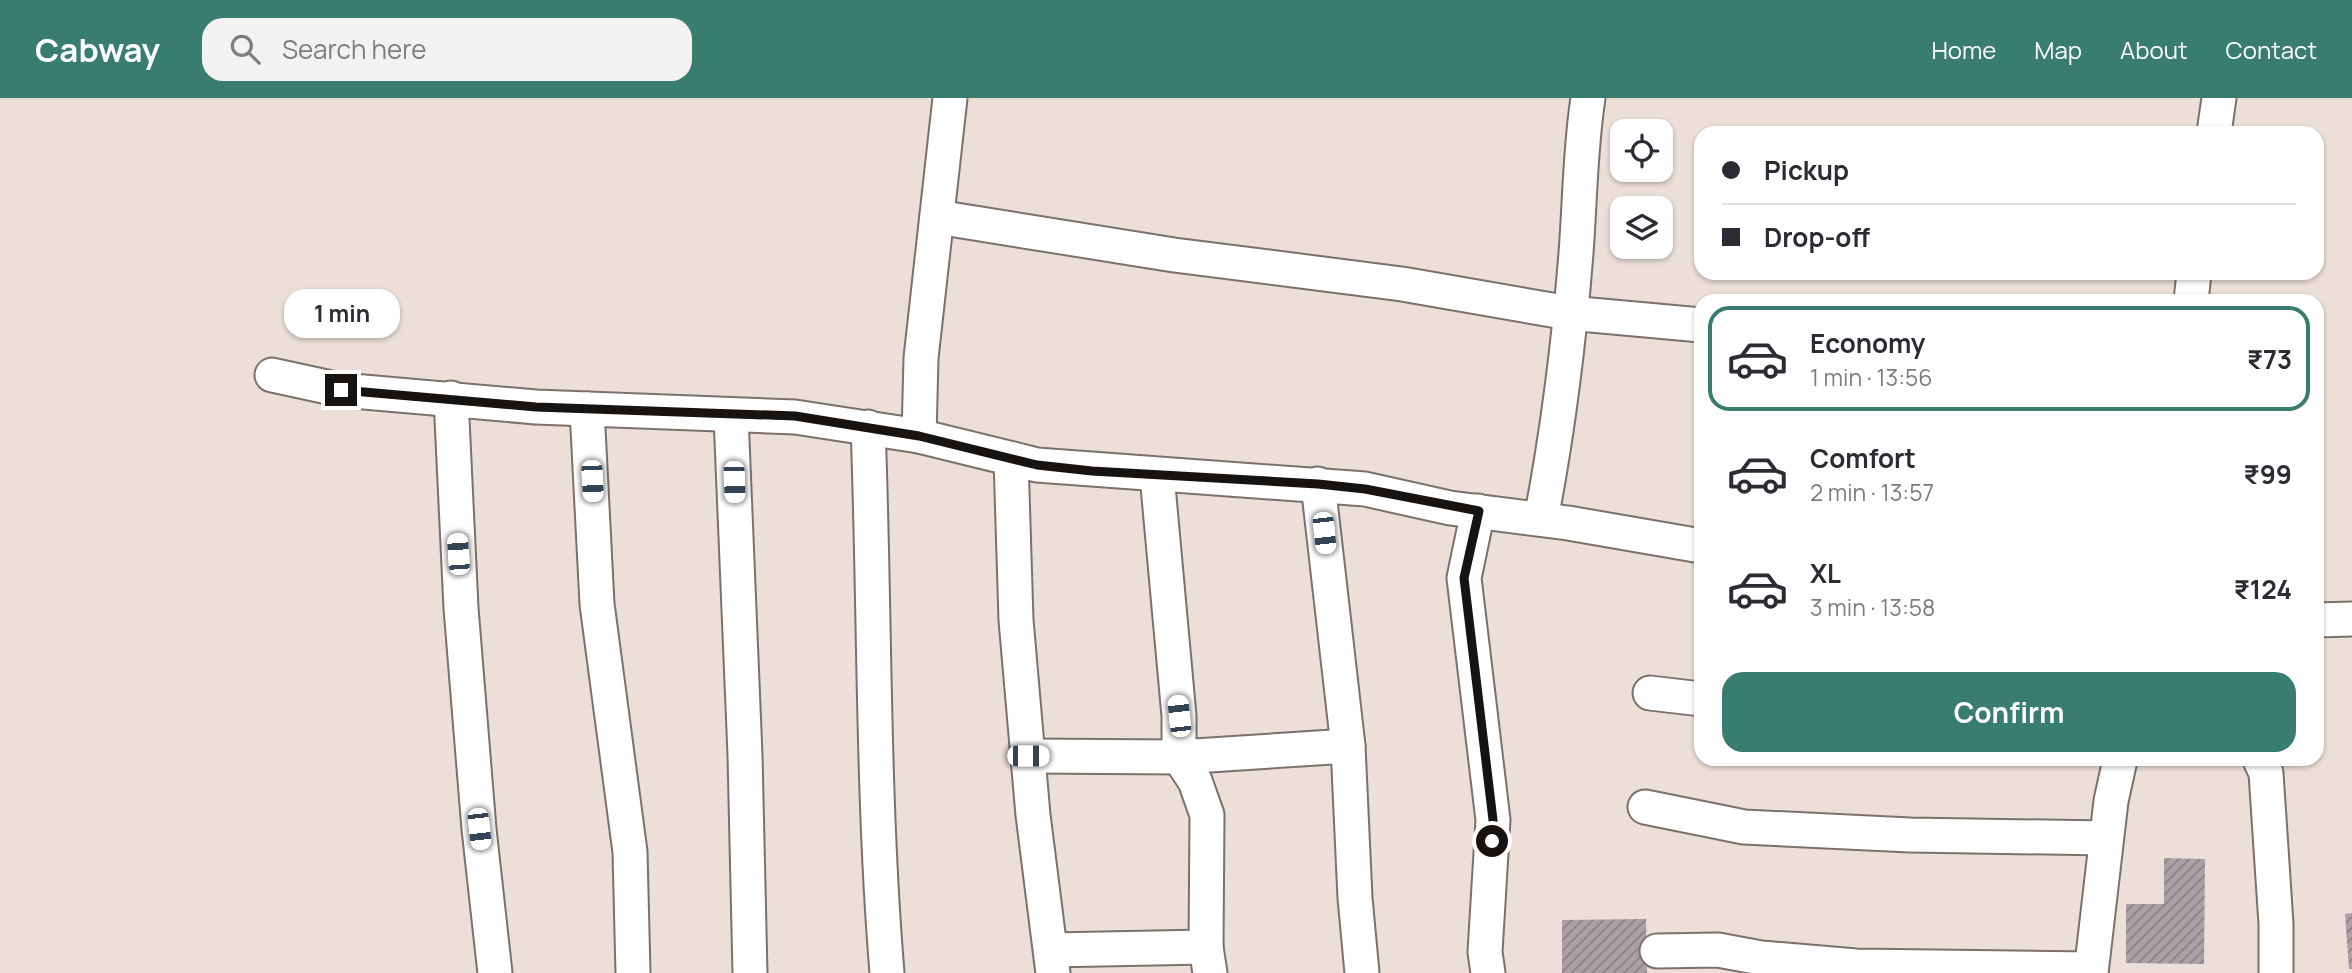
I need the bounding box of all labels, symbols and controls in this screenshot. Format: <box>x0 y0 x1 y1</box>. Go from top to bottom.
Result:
search box <box>202 18 692 81</box>
text: Cabway <box>35 27 160 72</box>
icon: search <box>226 30 264 68</box>
text: Search here <box>282 31 427 67</box>
text: Home <box>1931 33 1996 66</box>
text: Map <box>2034 33 2082 66</box>
text: About <box>2120 33 2188 66</box>
text: Contact <box>2226 33 2317 66</box>
map controls <box>1610 119 1673 259</box>
button: locate <box>1610 119 1673 182</box>
text: Pickup <box>1764 152 1849 188</box>
button: layers <box>1610 196 1673 259</box>
text: Drop-off <box>1764 219 1870 255</box>
callout: 1 min <box>283 288 399 338</box>
text: 1 min <box>314 297 370 329</box>
text: Economy <box>1810 325 1925 361</box>
icon: car <box>1726 327 1789 390</box>
text: ₹73 <box>2247 341 2292 377</box>
text: 1 min · 13:56 <box>1810 361 1933 393</box>
route end <box>325 374 357 406</box>
text: Comfort <box>1810 440 1916 476</box>
icon: car <box>1726 442 1789 505</box>
text: ₹99 <box>2244 456 2292 492</box>
car <box>581 459 604 503</box>
car <box>723 461 746 503</box>
text: 2 min · 13:57 <box>1810 476 1934 508</box>
car <box>1312 511 1337 555</box>
car <box>447 532 470 576</box>
text: XL <box>1810 555 1841 591</box>
icon: car <box>1726 557 1789 620</box>
text: ₹124 <box>2234 571 2292 607</box>
text: 3 min · 13:58 <box>1810 591 1935 623</box>
button: Confirm <box>1722 672 2296 752</box>
car <box>1167 694 1192 738</box>
car <box>1008 746 1050 767</box>
car <box>467 807 492 851</box>
route start <box>1476 825 1508 857</box>

